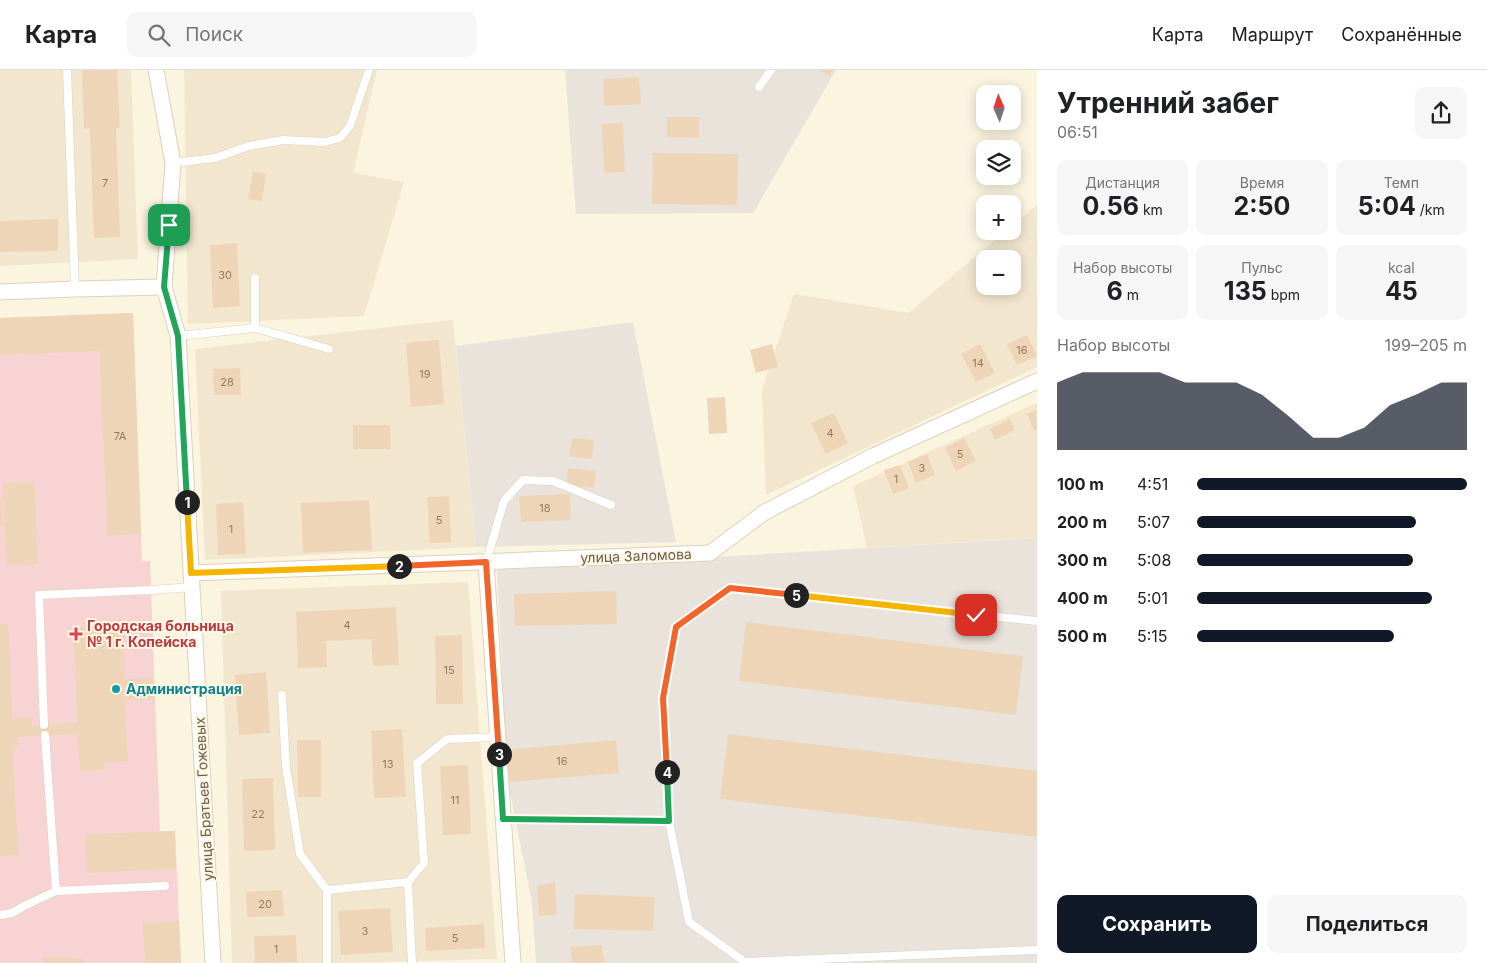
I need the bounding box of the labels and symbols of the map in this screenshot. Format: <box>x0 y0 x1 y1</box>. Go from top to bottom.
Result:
north arrow <box>976 85 1021 130</box>
house number: 7 <box>102 176 108 190</box>
pin <box>148 204 190 246</box>
house number: 30 <box>218 268 232 282</box>
house number: 16 <box>1016 343 1028 357</box>
house number: 14 <box>972 356 984 370</box>
house number: 19 <box>419 367 431 381</box>
house number: 28 <box>220 375 234 389</box>
house number: 4 <box>826 426 834 440</box>
house number: 7А <box>114 429 127 443</box>
house number: 5 <box>957 447 964 461</box>
house number: 3 <box>919 461 926 475</box>
house number: 1 <box>894 472 898 486</box>
pin: 1 <box>174 490 200 514</box>
house number: 18 <box>539 501 551 515</box>
house number: 5 <box>436 513 443 527</box>
house number: 1 <box>229 522 233 536</box>
street label: улица Заломова <box>580 545 692 566</box>
pin: 2 <box>386 554 412 578</box>
pin: 5 <box>784 582 808 608</box>
pin <box>955 594 997 636</box>
place label: Городская больница № 1 г. Копейска <box>87 617 234 650</box>
house number: 4 <box>343 618 351 632</box>
marker: Городская больница № 1 г. Копейска <box>69 627 83 641</box>
house number: 15 <box>443 663 455 677</box>
place label: Администрация <box>126 680 242 697</box>
marker: Администрация <box>110 683 122 695</box>
street label: улица Братьев Гожевых <box>191 716 216 881</box>
pin: 3 <box>486 742 512 766</box>
house number: 16 <box>556 754 568 768</box>
house number: 13 <box>382 757 394 771</box>
pin: 4 <box>654 760 680 784</box>
house number: 11 <box>451 793 459 807</box>
house number: 22 <box>251 807 265 821</box>
house number: 20 <box>258 897 272 911</box>
house number: 3 <box>362 924 369 938</box>
house number: 5 <box>452 931 459 945</box>
house number: 1 <box>274 942 278 956</box>

